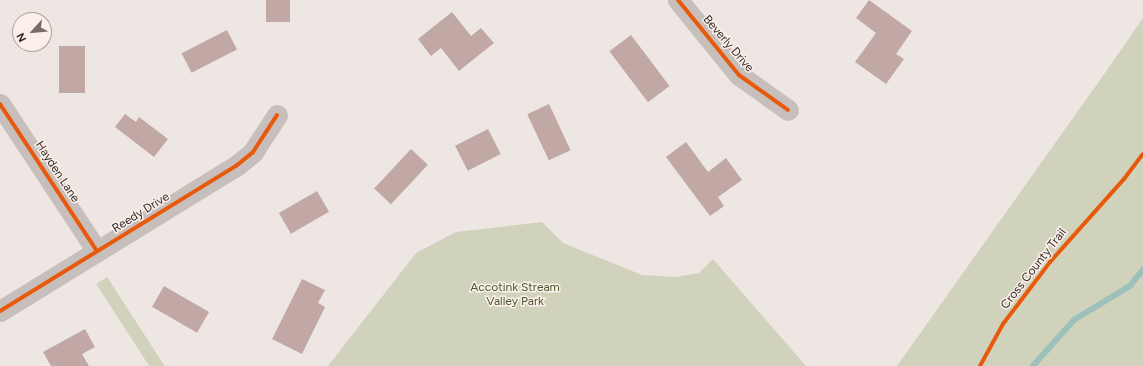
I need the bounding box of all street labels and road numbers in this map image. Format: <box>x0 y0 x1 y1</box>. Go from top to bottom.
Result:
street label: Beverly Drive <box>700 13 756 75</box>
street label: Hayden Lane <box>32 139 82 205</box>
street label: Reedy Drive <box>110 190 172 236</box>
street label: Cross County Trail <box>998 226 1070 312</box>

